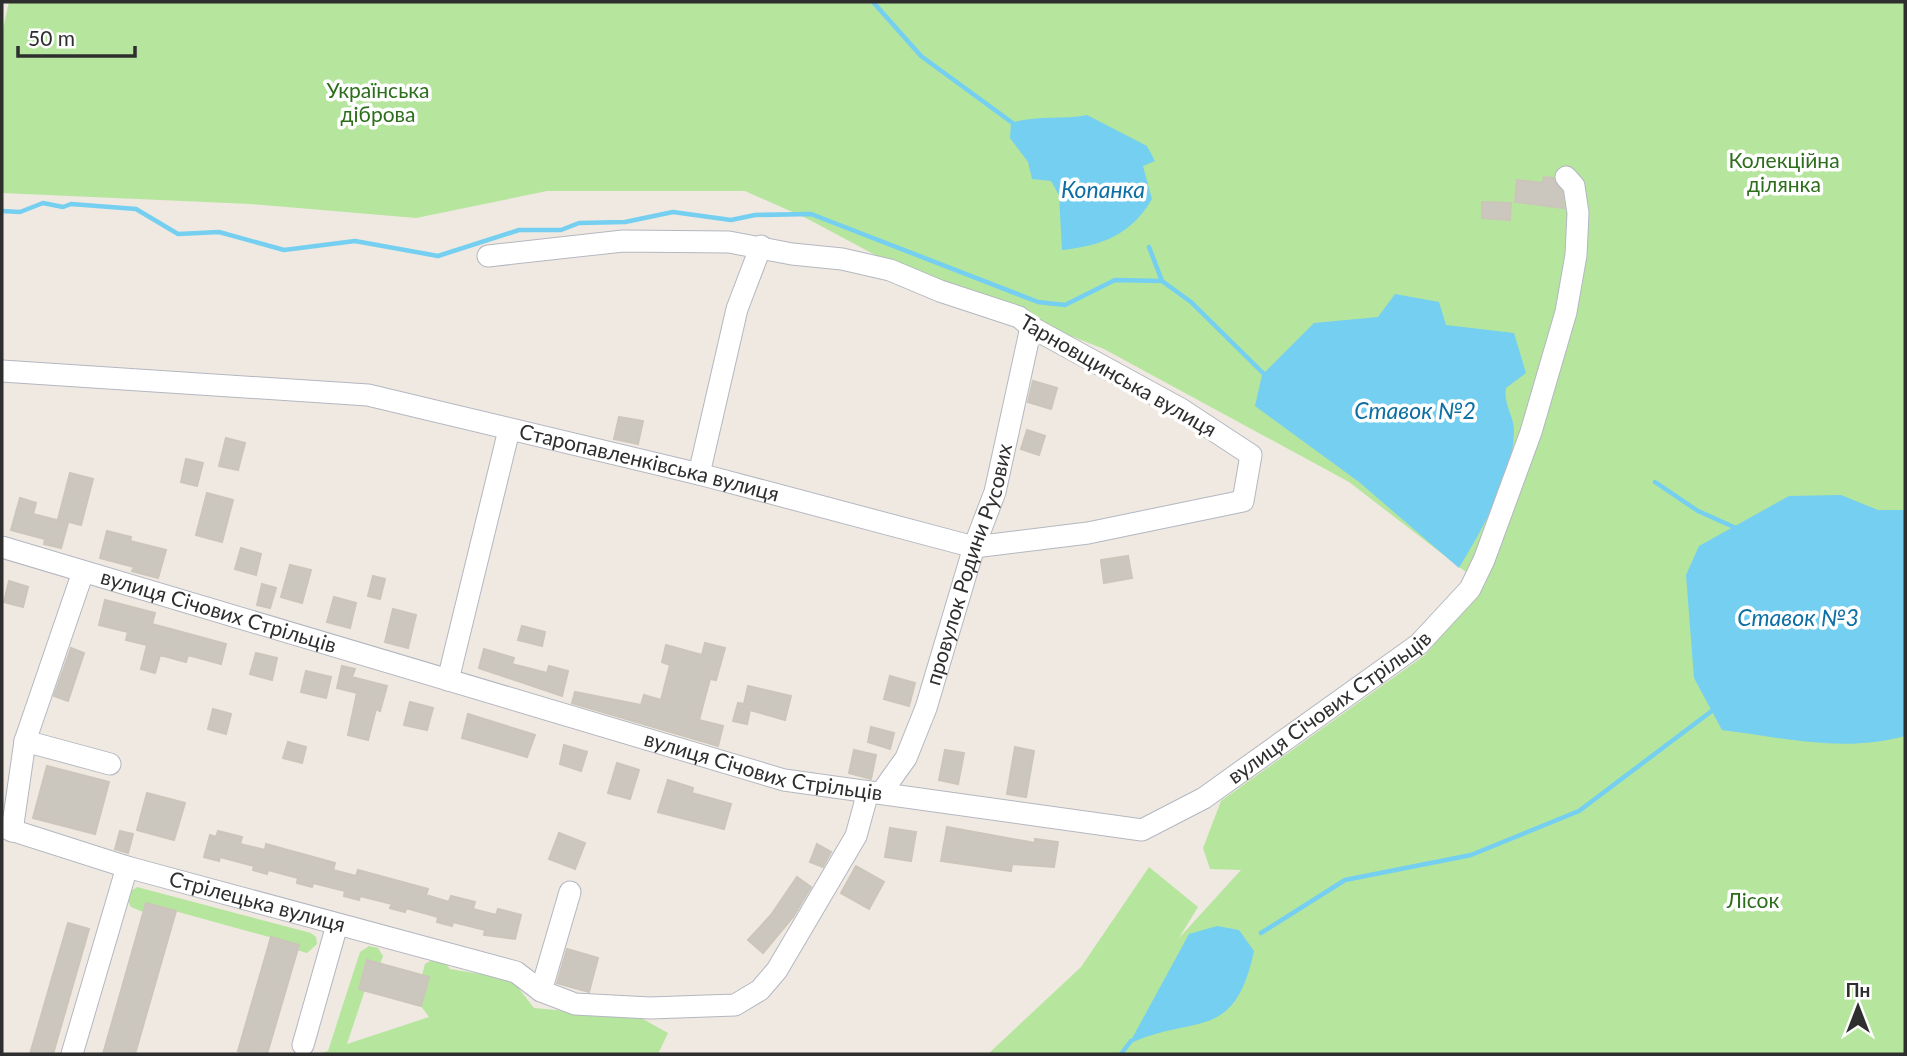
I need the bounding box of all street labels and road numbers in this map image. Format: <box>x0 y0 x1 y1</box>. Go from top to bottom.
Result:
street label: Тарновщинська вулиця <box>1016 308 1221 441</box>
street label: Старопавленківська вулиця <box>517 418 782 506</box>
street label: провулок Родини Русових <box>919 440 1016 688</box>
street label: вулиця Січових Стрільців <box>98 563 340 657</box>
street label: вулиця Січових Стрільців <box>1222 625 1436 788</box>
street label: вулиця Січових Стрільців <box>642 725 884 805</box>
street label: Стрілецька вулиця <box>167 865 348 936</box>

